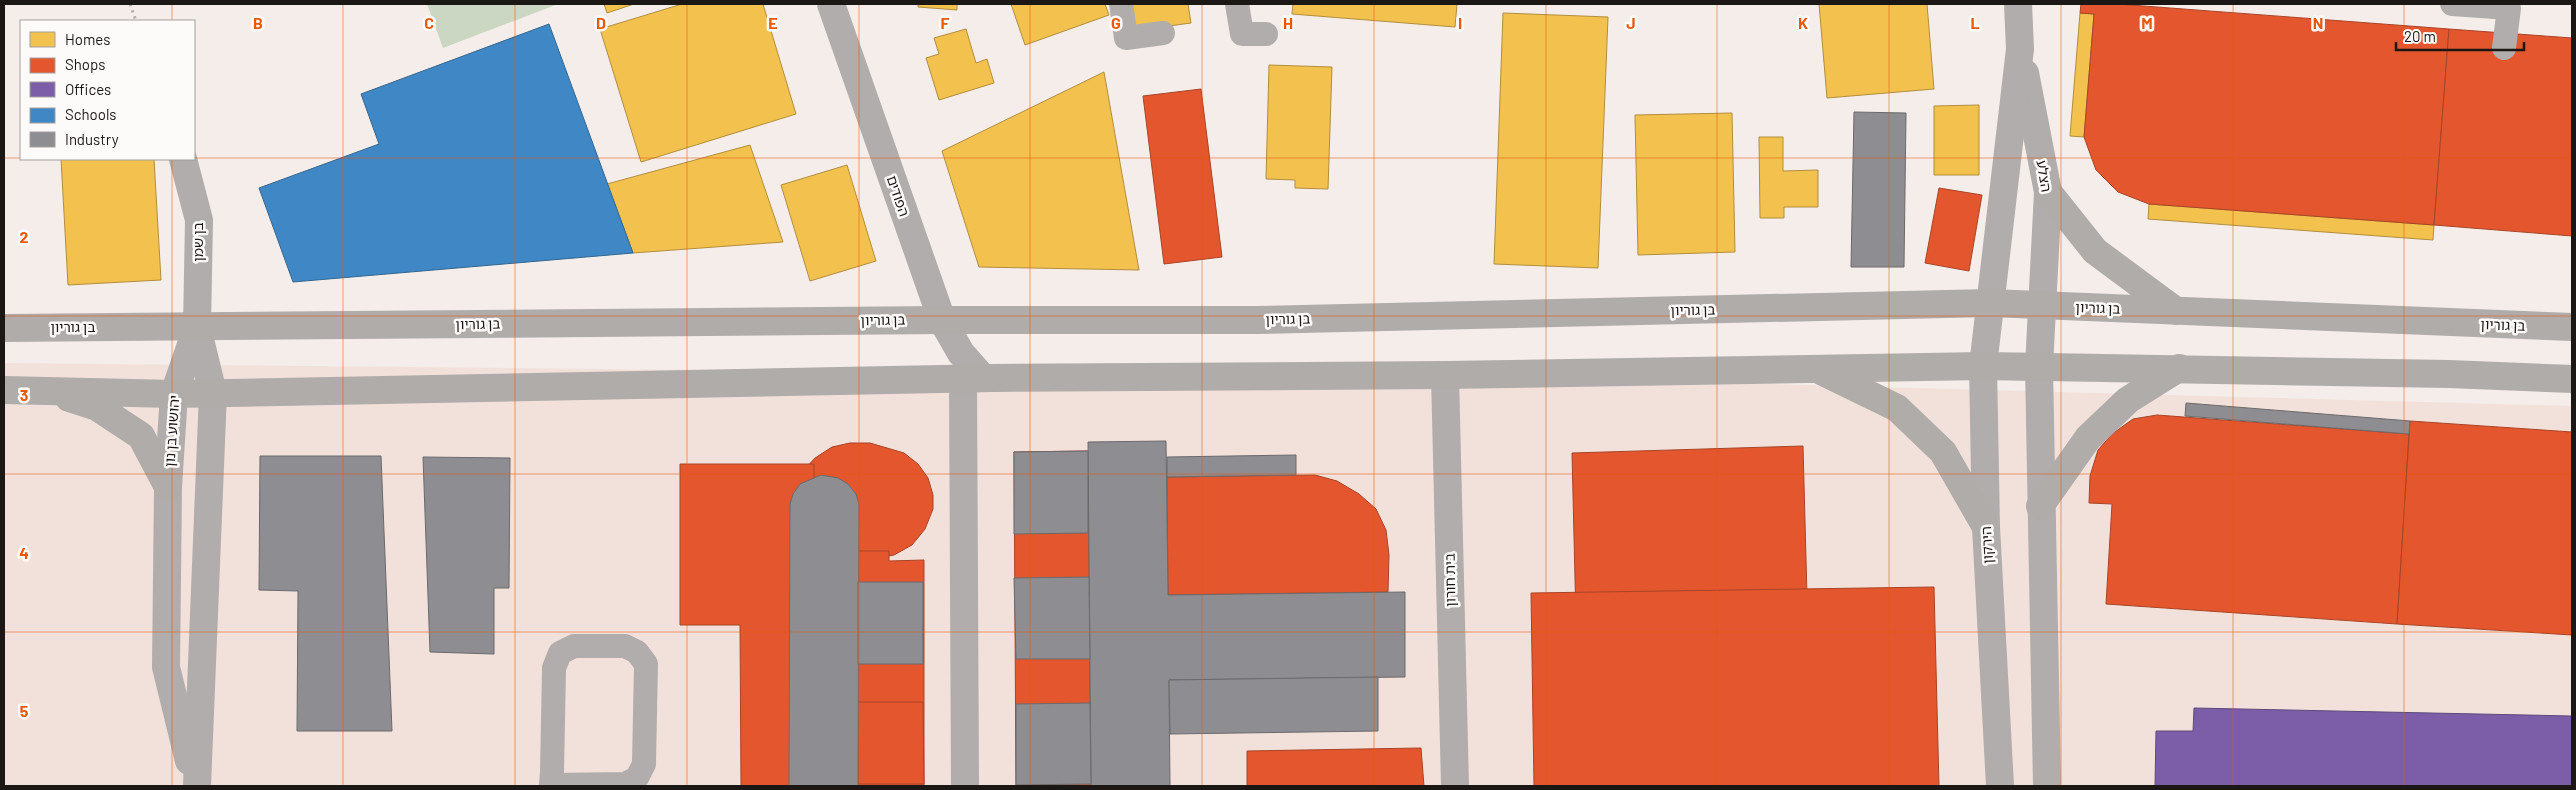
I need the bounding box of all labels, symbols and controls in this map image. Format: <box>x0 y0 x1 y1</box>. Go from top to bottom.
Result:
text: B <box>253 13 263 32</box>
text: C <box>424 13 434 32</box>
text: D <box>596 13 606 32</box>
text: E <box>768 13 778 32</box>
text: F <box>941 13 950 32</box>
text: G <box>1111 13 1121 32</box>
text: H <box>1283 13 1293 32</box>
text: I <box>1458 13 1462 32</box>
text: J <box>1626 13 1636 32</box>
text: K <box>1798 13 1808 32</box>
text: L <box>1970 13 1980 32</box>
text: M <box>2141 13 2153 32</box>
text: N <box>2313 13 2323 32</box>
legend <box>20 20 195 160</box>
scale bar <box>2396 20 2524 52</box>
text: 20 m <box>2404 27 2436 45</box>
text: Homes <box>65 30 110 48</box>
text: Shops <box>65 55 105 73</box>
text: Offices <box>65 80 111 98</box>
text: Schools <box>65 105 117 123</box>
text: Industry <box>65 130 119 148</box>
street label: הצלע <box>2034 159 2055 193</box>
street label: הפודים <box>884 173 913 219</box>
street label: בן שמן <box>189 222 206 262</box>
text: 2 <box>20 227 29 246</box>
street label: בן גוריון <box>2075 298 2121 317</box>
street label: בן גוריון <box>1670 301 1716 318</box>
street label: בן גוריון <box>1265 310 1311 327</box>
street label: בן גוריון <box>860 311 906 328</box>
street label: בן גוריון <box>455 315 501 332</box>
street label: בן גוריון <box>2480 315 2526 334</box>
street label: בן גוריון <box>51 318 95 335</box>
text: 3 <box>20 385 28 404</box>
street label: יהושוע בן נון <box>161 394 182 467</box>
street label: הירקון <box>1977 526 1996 564</box>
text: 4 <box>19 543 29 562</box>
street label: בית חורון <box>1441 553 1458 607</box>
text: 5 <box>20 701 29 720</box>

